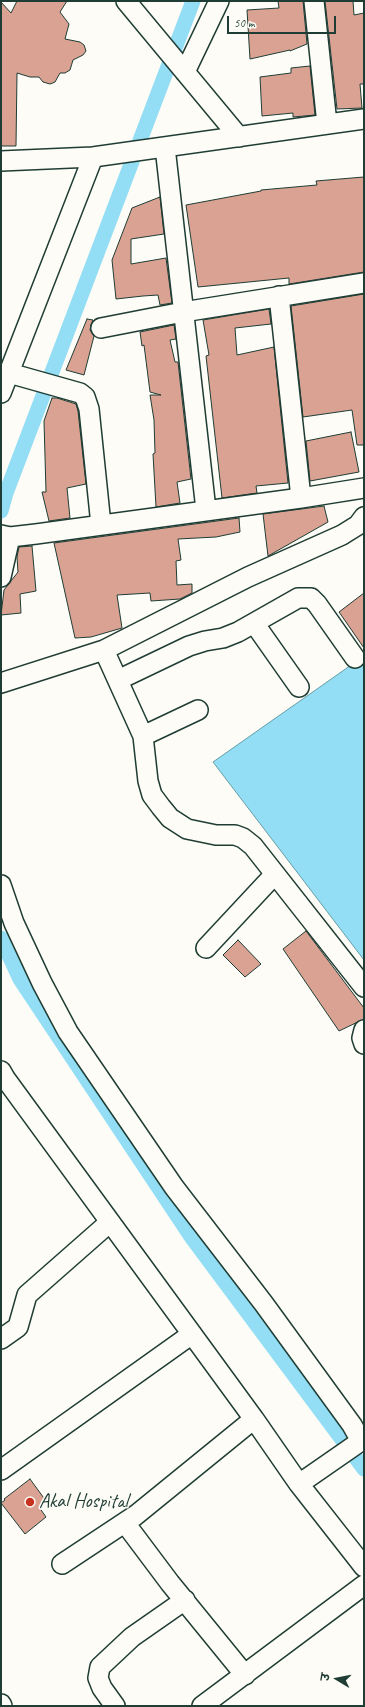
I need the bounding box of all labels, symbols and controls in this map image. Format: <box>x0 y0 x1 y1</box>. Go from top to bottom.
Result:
scale bar <box>229 8 338 34</box>
text: 50 m <box>234 15 254 31</box>
place label: Akal Hospital <box>39 1490 128 1514</box>
marker: Akal Hospital <box>24 1496 36 1508</box>
north arrow <box>317 1659 357 1699</box>
text: उ <box>318 1672 333 1682</box>

